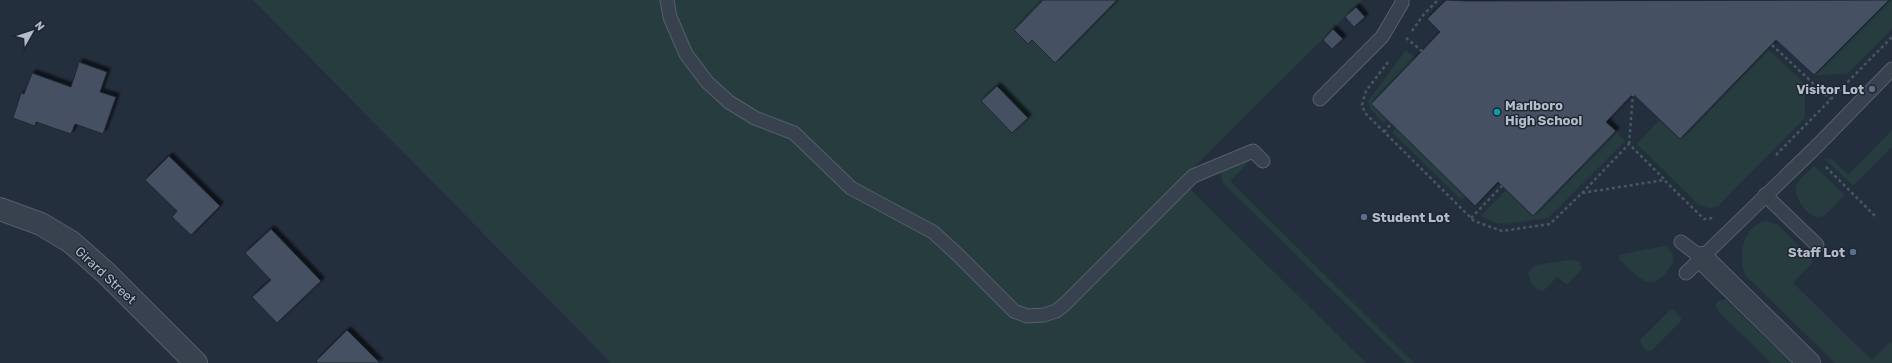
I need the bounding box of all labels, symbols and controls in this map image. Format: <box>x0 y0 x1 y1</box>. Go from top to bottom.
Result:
north arrow <box>12 12 52 52</box>
text: N <box>32 19 47 33</box>
place label: Visitor Lot <box>1796 82 1864 97</box>
marker: Visitor Lot <box>1867 84 1877 94</box>
place label: Marlboro High School <box>1505 98 1582 128</box>
marker: Marlboro High School <box>1492 107 1502 117</box>
place label: Student Lot <box>1372 210 1450 225</box>
marker: Student Lot <box>1359 212 1369 222</box>
street label: Girard Street <box>72 244 139 307</box>
place label: Staff Lot <box>1788 245 1845 260</box>
marker: Staff Lot <box>1848 247 1858 257</box>

